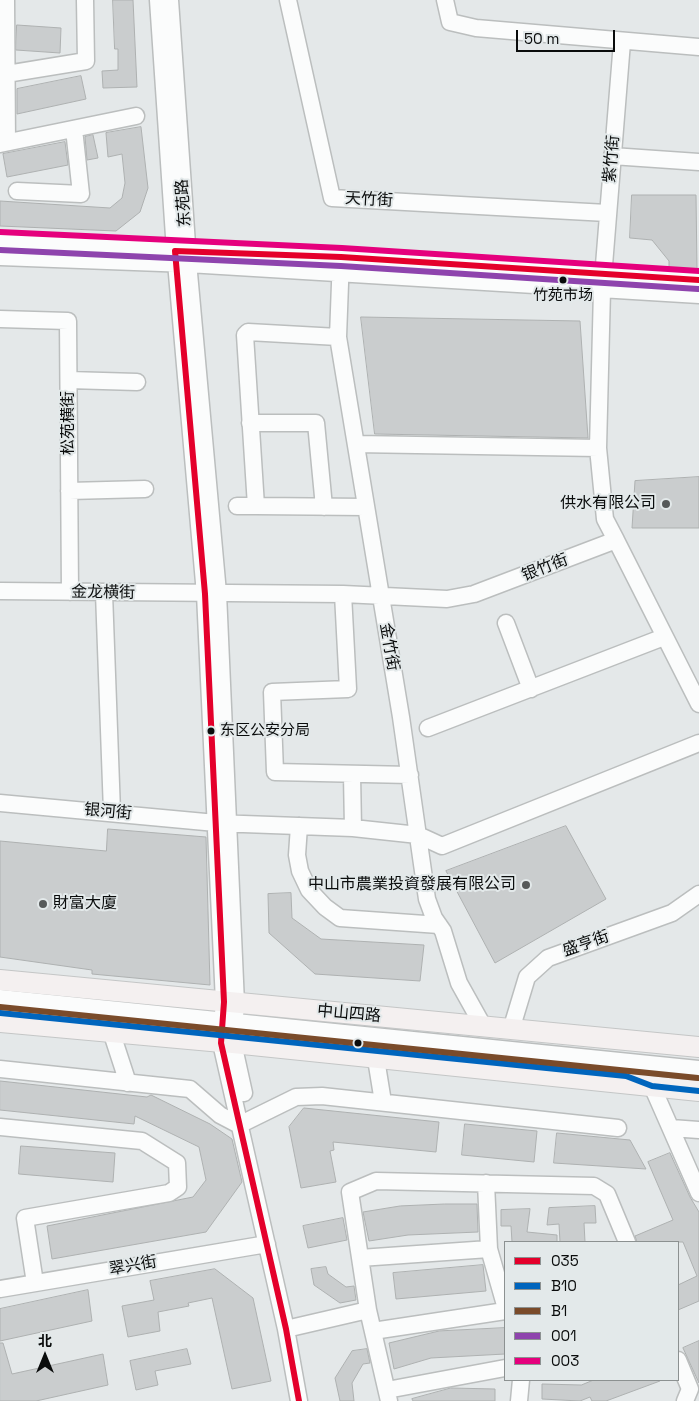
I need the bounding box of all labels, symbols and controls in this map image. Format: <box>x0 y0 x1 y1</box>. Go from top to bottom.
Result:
scale bar <box>519 20 618 52</box>
text: 50 m <box>524 29 559 48</box>
street label: 紫竹街 <box>600 134 624 184</box>
street label: 东苑路 <box>173 178 195 228</box>
street label: 天竹街 <box>345 189 393 211</box>
marker: 竹苑市场 <box>558 275 568 285</box>
place label: 竹苑市场 <box>533 287 593 305</box>
street label: 松苑横街 <box>59 391 79 455</box>
place label: 供水有限公司 <box>560 494 656 514</box>
marker: 供水有限公司 <box>660 498 672 510</box>
street label: 银竹街 <box>519 550 571 586</box>
street label: 金龙横街 <box>71 583 135 603</box>
street label: 金竹街 <box>375 622 403 672</box>
place label: 东区公安分局 <box>220 722 310 740</box>
marker: 东区公安分局 <box>206 726 216 736</box>
street label: 银河街 <box>83 800 133 824</box>
place label: 中山市農業投資發展有限公司 <box>308 875 516 895</box>
marker: 中山市農業投資發展有限公司 <box>520 879 532 891</box>
place label: 財富大廈 <box>53 894 117 914</box>
marker: 財富大廈 <box>37 898 49 910</box>
street label: 盛亨街 <box>560 927 612 961</box>
street label: 中山四路 <box>316 1002 382 1026</box>
unlabelled marker <box>353 1038 363 1048</box>
legend <box>504 1241 679 1381</box>
text: 035 <box>551 1251 579 1270</box>
street label: 翠兴街 <box>108 1252 158 1280</box>
text: B10 <box>551 1276 577 1295</box>
text: B1 <box>551 1301 567 1320</box>
text: 001 <box>551 1326 577 1345</box>
north arrow <box>20 1331 70 1381</box>
text: 北 <box>38 1332 52 1350</box>
text: 003 <box>551 1351 579 1370</box>

